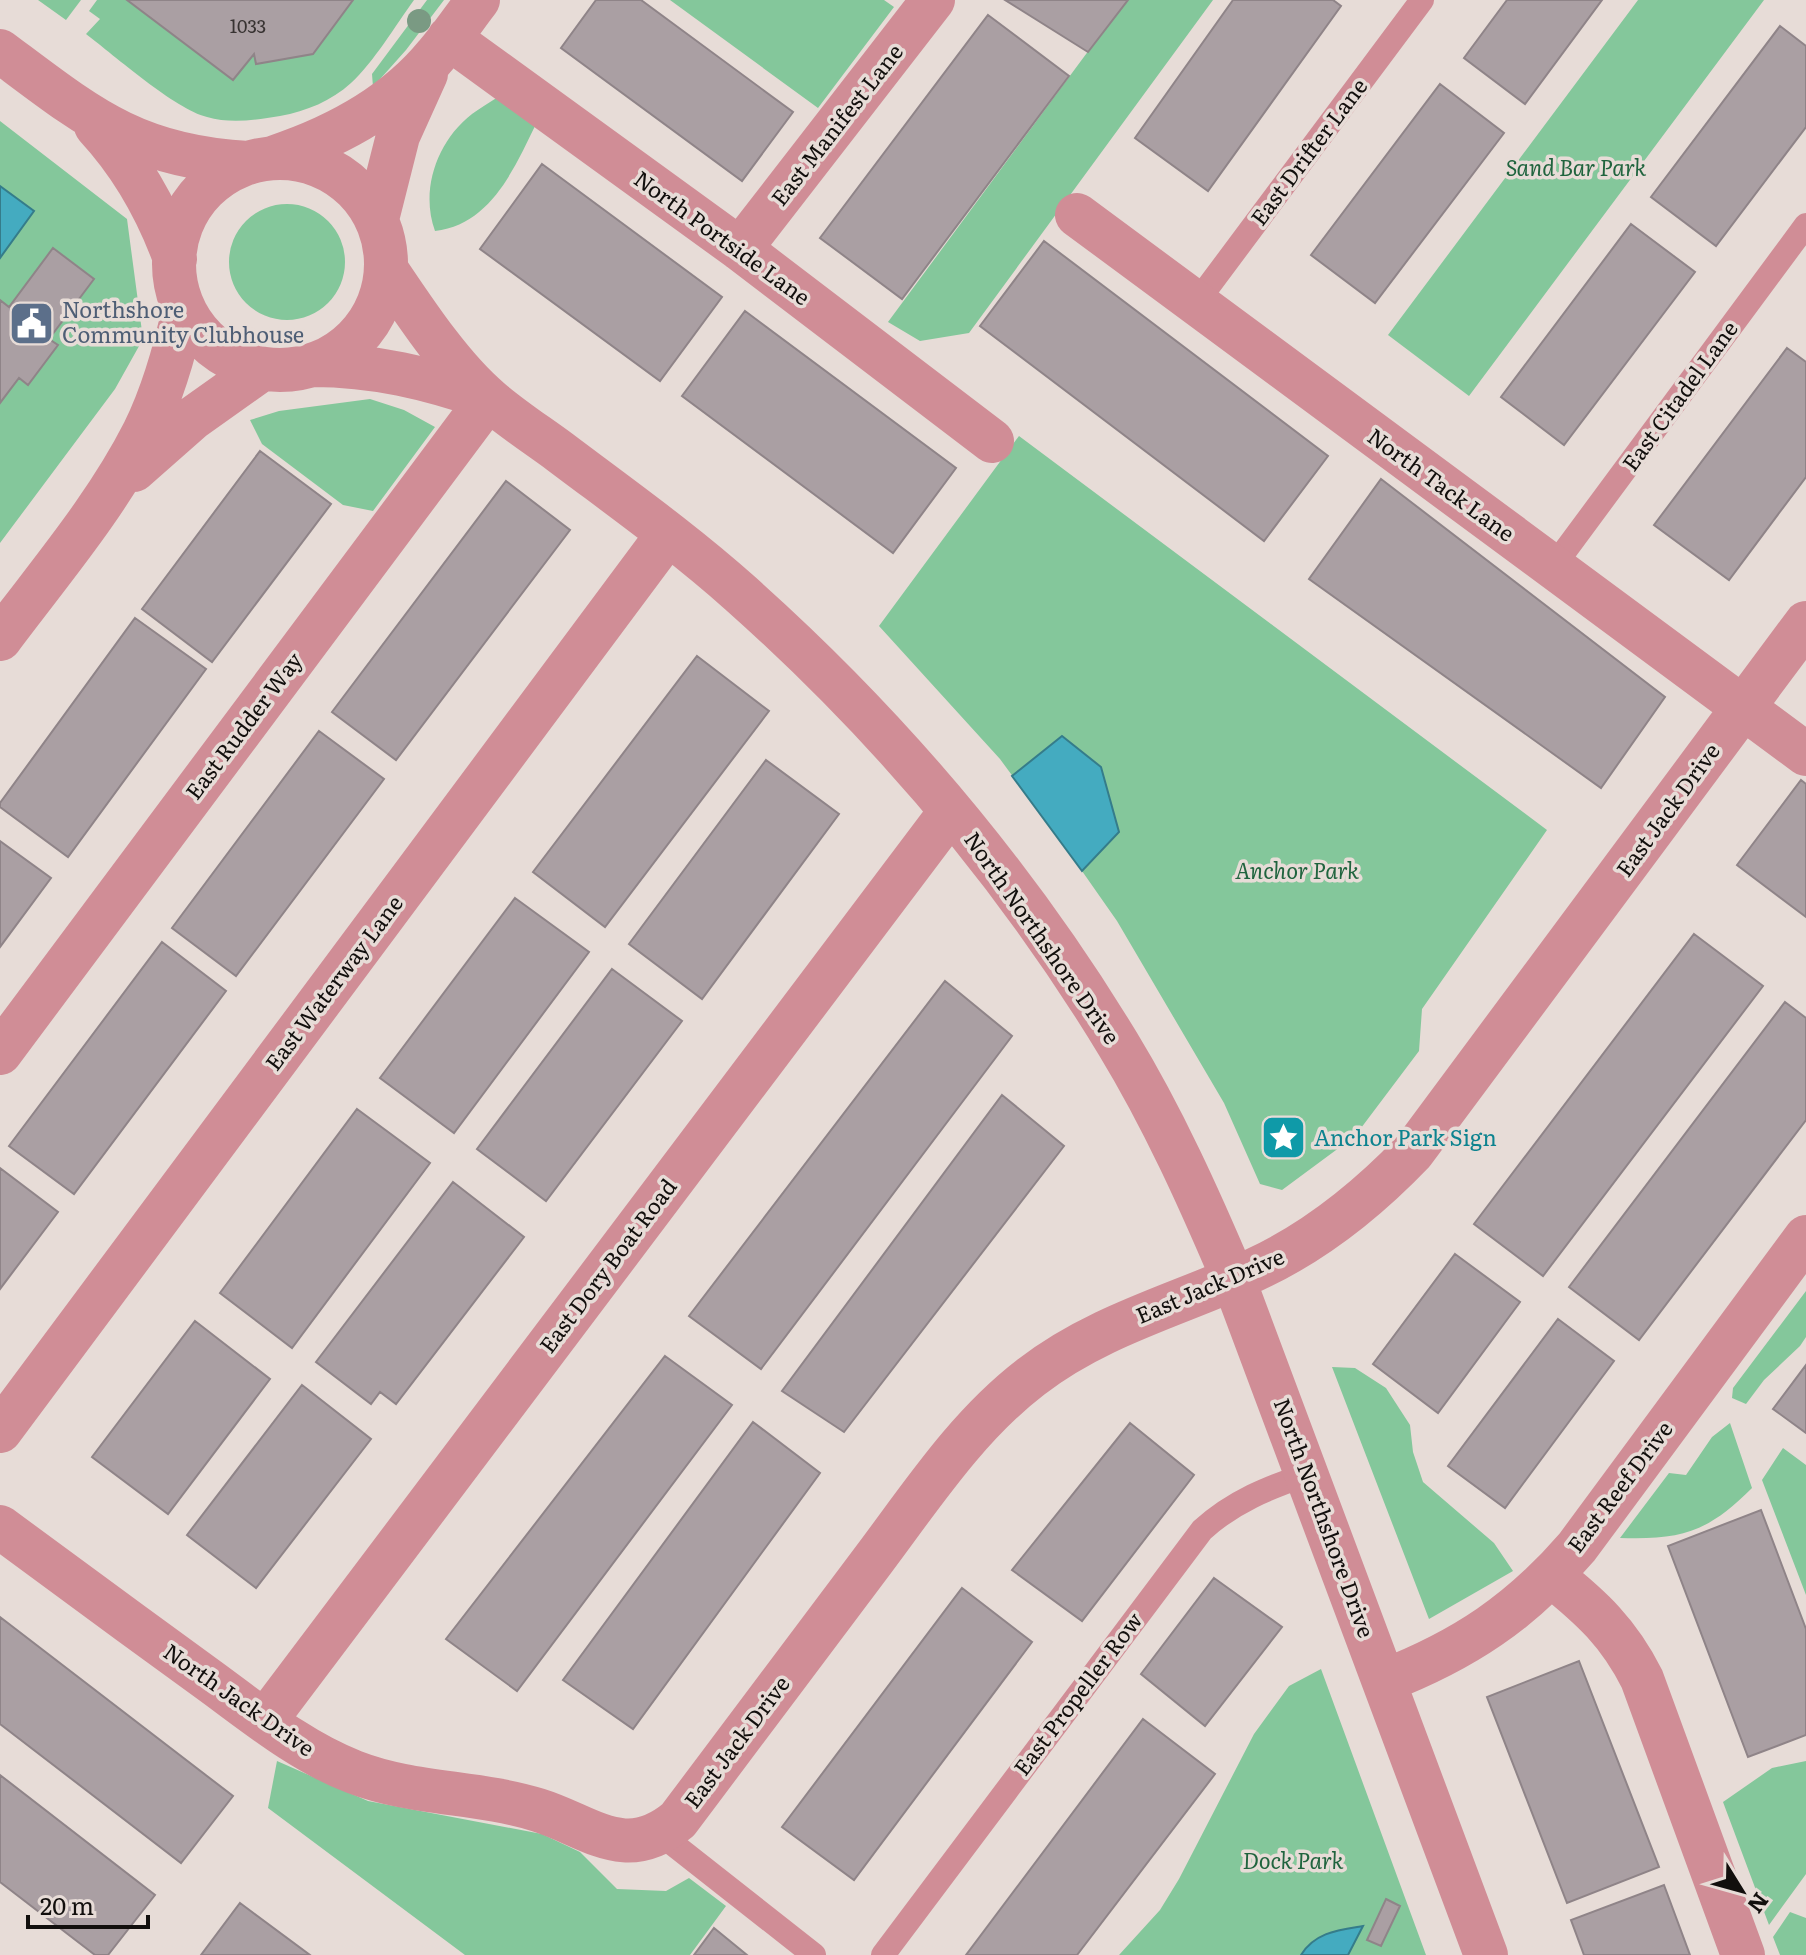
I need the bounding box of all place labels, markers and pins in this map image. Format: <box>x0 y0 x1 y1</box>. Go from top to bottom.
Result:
place label: Northshore Community Clubhouse <box>62 292 304 350</box>
public building icon: Northshore Community Clubhouse <box>7 299 55 347</box>
place icon: Anchor Park Sign <box>1259 1114 1307 1162</box>
place label: Anchor Park Sign <box>1314 1120 1497 1153</box>

